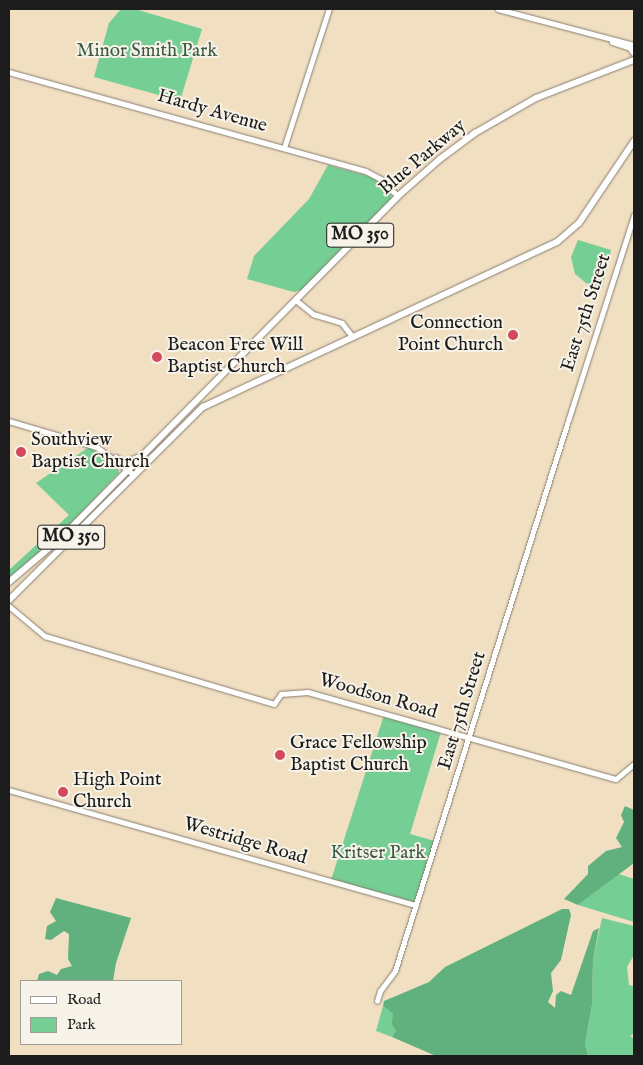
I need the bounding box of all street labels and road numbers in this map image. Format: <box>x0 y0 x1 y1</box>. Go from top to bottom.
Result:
street label: Hardy Avenue <box>154 85 270 139</box>
street label: Blue Parkway <box>375 115 471 201</box>
road number: MO 350 <box>325 220 395 250</box>
street label: East 75th Street <box>557 251 617 375</box>
road number: MO 350 <box>36 522 106 552</box>
street label: East 75th Street <box>434 649 492 773</box>
street label: Woodson Road <box>316 669 440 725</box>
street label: Westridge Road <box>181 813 309 871</box>

